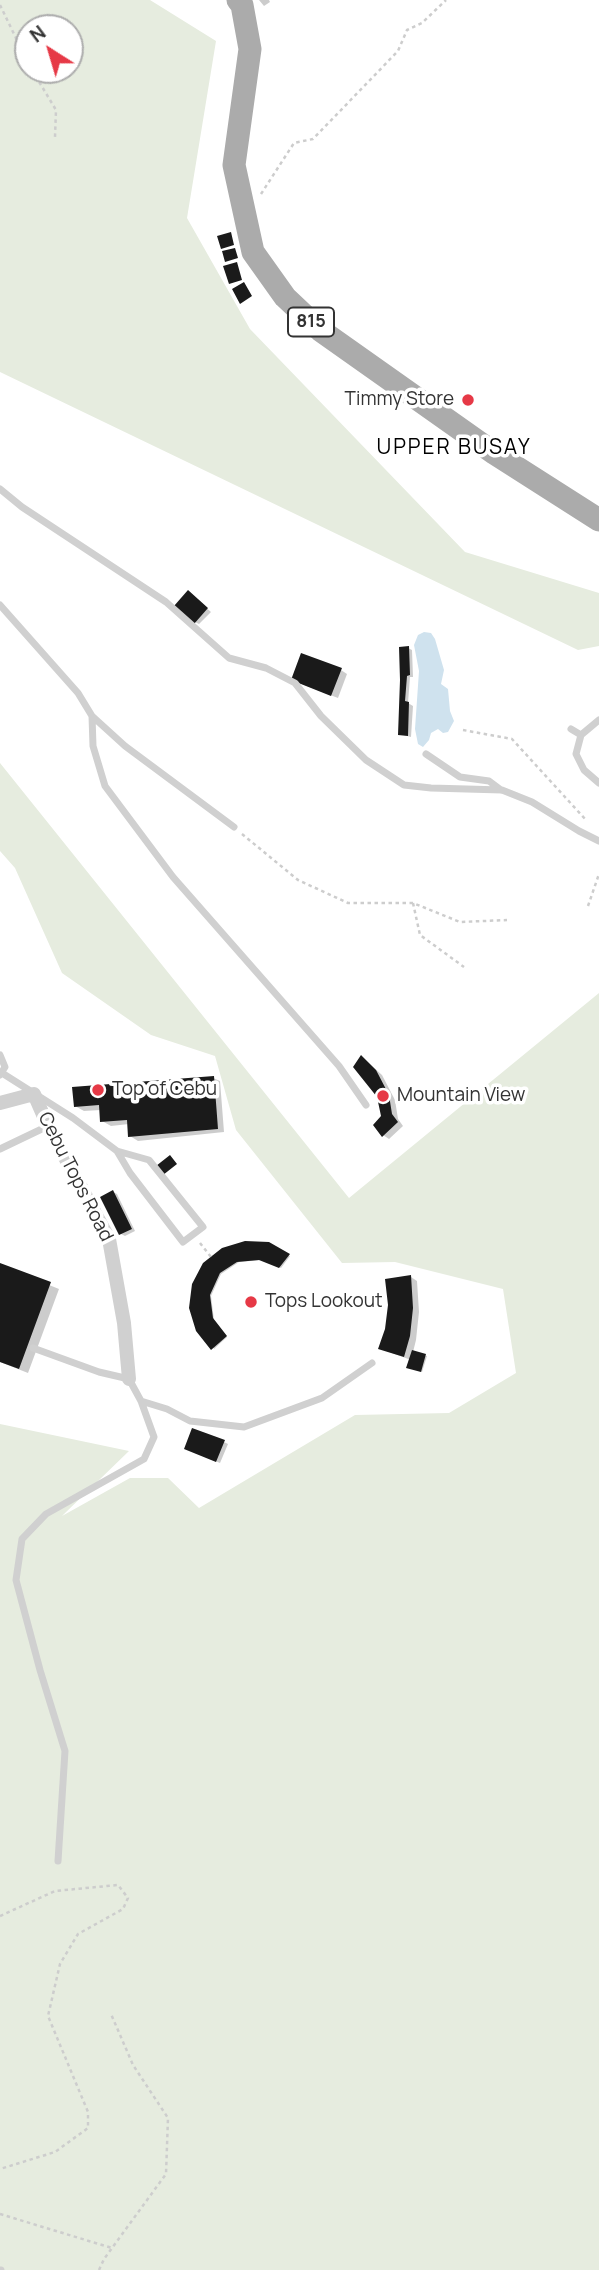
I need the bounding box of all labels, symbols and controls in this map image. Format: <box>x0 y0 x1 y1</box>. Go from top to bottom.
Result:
north arrow <box>14 14 84 84</box>
text: N <box>24 19 51 48</box>
road number: 815 <box>288 308 334 336</box>
place label: Timmy Store <box>345 389 454 411</box>
marker: Timmy Store <box>460 392 476 408</box>
district label: UPPER BUSAY <box>378 435 530 461</box>
place label: Top of Cebu <box>112 1079 217 1101</box>
marker: Top of Cebu <box>90 1082 106 1098</box>
place label: Mountain View <box>397 1085 525 1107</box>
marker: Mountain View <box>375 1088 391 1104</box>
street label: Cebu Tops Road <box>33 1109 117 1245</box>
place label: Tops Lookout <box>265 1291 383 1313</box>
marker: Tops Lookout <box>243 1294 259 1310</box>

